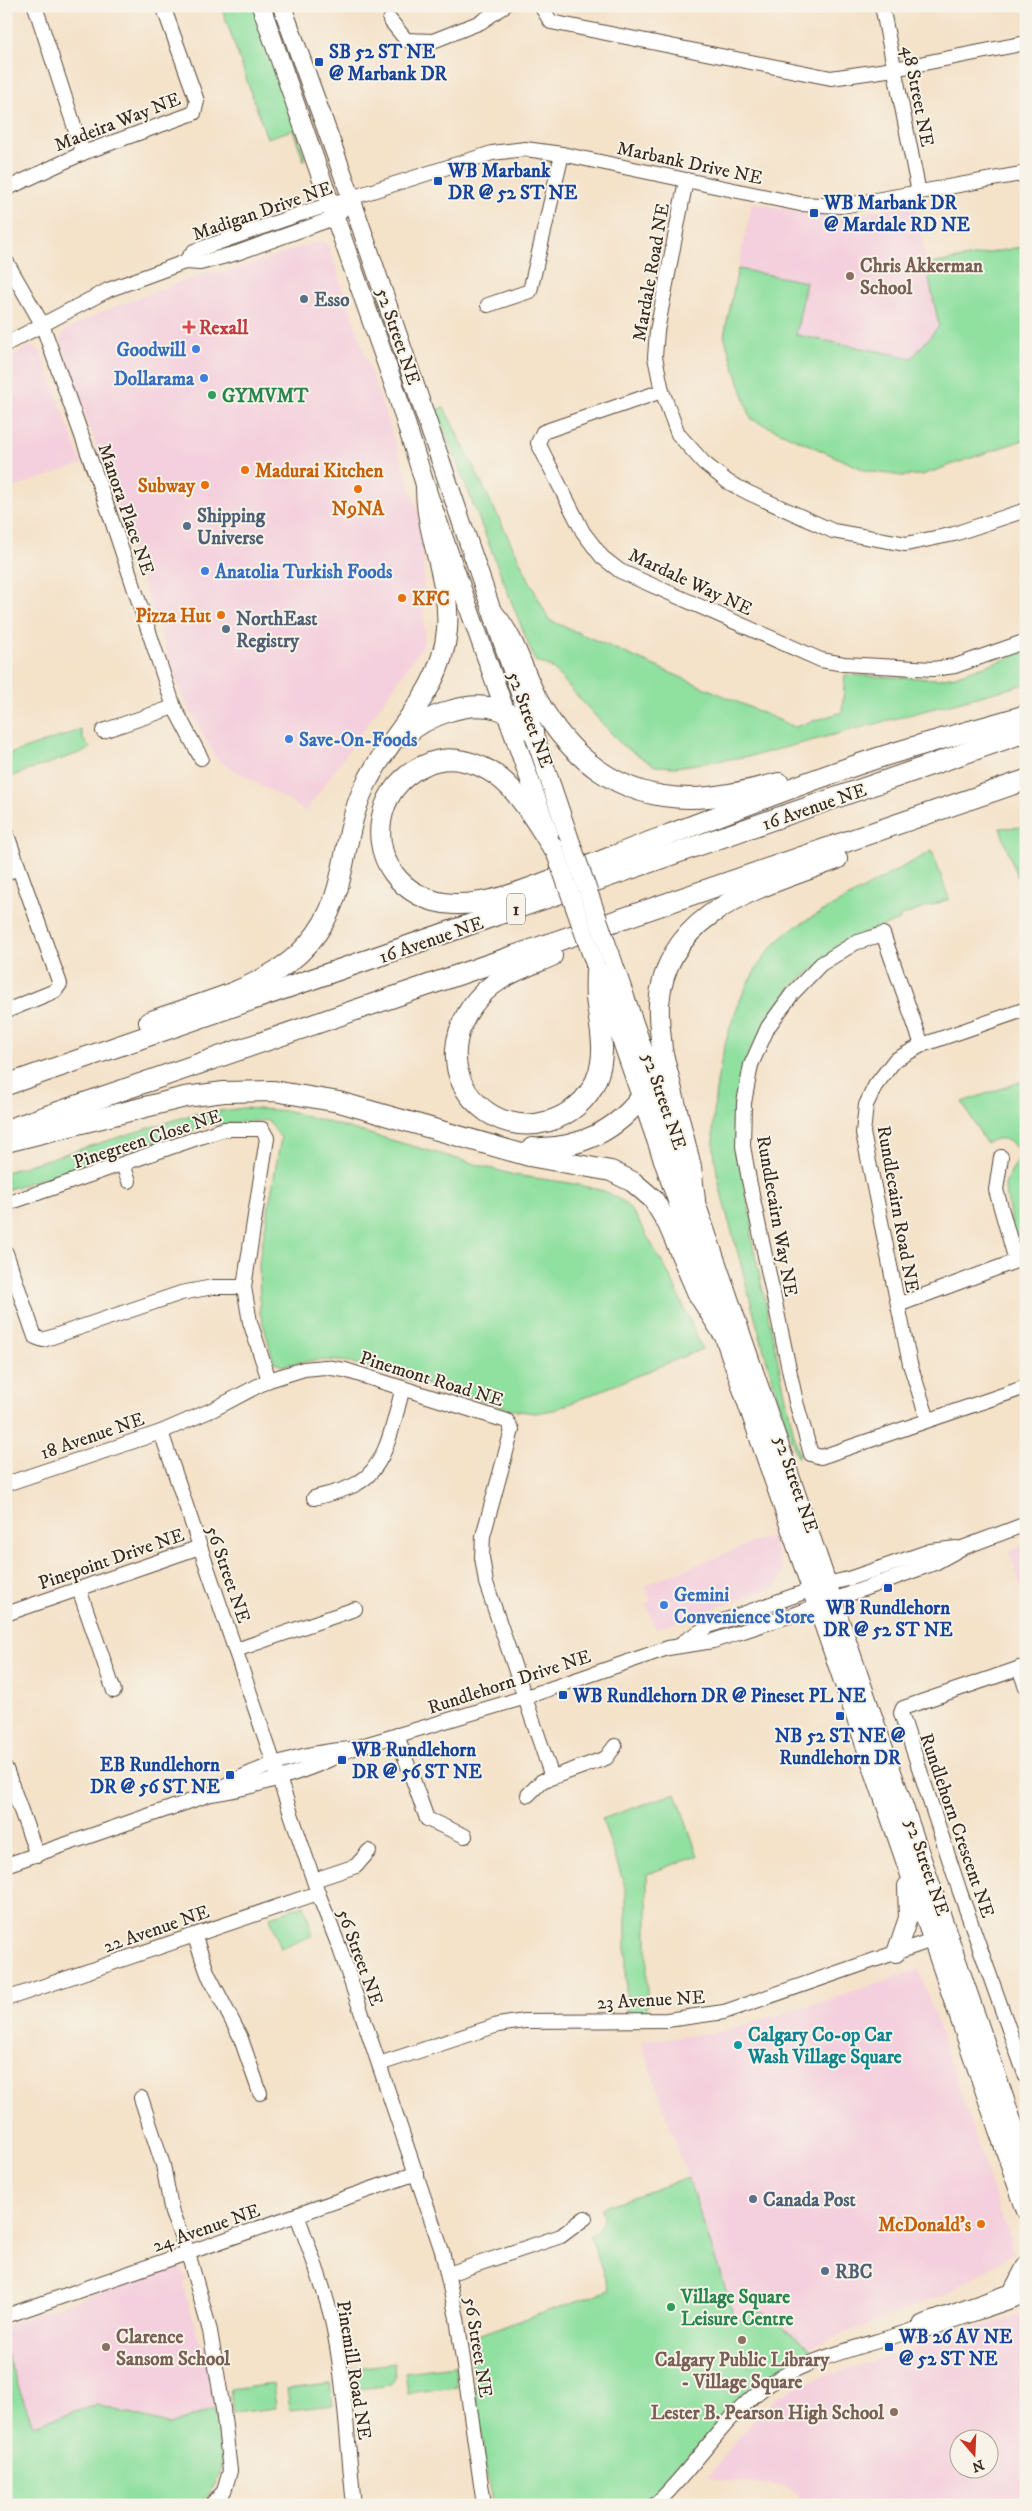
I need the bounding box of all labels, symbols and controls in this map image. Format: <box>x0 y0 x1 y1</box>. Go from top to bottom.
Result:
place label: SB 52 ST NE @ Marbank DR <box>329 41 447 86</box>
street label: 48 Street NE <box>896 44 939 149</box>
marker: SB 52 ST NE @ Marbank DR <box>313 56 325 68</box>
street label: Madeira Way NE <box>51 88 184 157</box>
street label: Marbank Drive NE <box>615 137 765 190</box>
place label: WB Marbank DR @ 52 ST NE <box>447 160 578 205</box>
marker: WB Marbank DR @ 52 ST NE <box>432 175 444 187</box>
street label: Madigan Drive NE <box>189 177 336 246</box>
place label: WB Marbank DR @ Mardale RD NE <box>823 192 971 237</box>
street label: Mardale Road NE <box>628 201 675 343</box>
marker: WB Marbank DR @ Mardale RD NE <box>808 207 820 219</box>
place label: Chris Akkerman School <box>860 255 984 300</box>
marker: Chris Akkerman School <box>844 270 856 282</box>
street label: 52 Street NE <box>370 285 425 388</box>
place label: Esso <box>314 289 349 312</box>
marker: Esso <box>298 293 310 305</box>
place label: Rexall <box>199 317 249 340</box>
marker: Rexall <box>183 321 195 333</box>
place label: Goodwill <box>116 339 186 362</box>
marker: Goodwill <box>190 343 202 355</box>
place label: Dollarama <box>114 368 195 391</box>
marker: Dollarama <box>198 372 210 384</box>
place label: GYMVMT <box>222 385 309 408</box>
marker: GYMVMT <box>206 389 218 401</box>
street label: Manora Place NE <box>92 441 159 578</box>
place label: Madurai Kitchen <box>255 460 384 483</box>
marker: Madurai Kitchen <box>239 464 251 476</box>
place label: Subway <box>138 475 196 498</box>
marker: Subway <box>199 479 211 491</box>
marker: N9NA <box>352 483 364 495</box>
place label: N9NA <box>332 498 385 521</box>
place label: Shipping Universe <box>197 505 266 550</box>
marker: Shipping Universe <box>181 520 193 532</box>
street label: Mardale Way NE <box>625 544 756 621</box>
place label: Anatolia Turkish Foods <box>214 561 393 584</box>
marker: Anatolia Turkish Foods <box>199 565 211 577</box>
place label: KFC <box>412 588 450 611</box>
marker: KFC <box>396 592 408 604</box>
place label: Pizza Hut <box>136 605 212 628</box>
place label: NorthEast Registry <box>236 608 318 653</box>
marker: Pizza Hut <box>215 609 227 621</box>
marker: NorthEast Registry <box>220 623 232 635</box>
street label: 52 Street NE <box>502 668 558 771</box>
place label: Save-On-Foods <box>299 729 418 752</box>
marker: Save-On-Foods <box>283 733 295 745</box>
street label: 16 Avenue NE <box>759 779 870 836</box>
road number: 1 <box>507 894 525 924</box>
street label: 16 Avenue NE <box>376 912 487 969</box>
street label: 52 Street NE <box>636 1050 691 1153</box>
street label: Pinegreen Close NE <box>70 1105 225 1174</box>
street label: Rundlecairn Road NE <box>871 1124 924 1295</box>
street label: Rundlecairn Way NE <box>751 1134 802 1299</box>
street label: Pinemont Road NE <box>357 1347 506 1412</box>
street label: 18 Avenue NE <box>37 1408 148 1465</box>
street label: 52 Street NE <box>768 1433 823 1536</box>
street label: 56 Street NE <box>200 1523 255 1626</box>
street label: Pinepoint Drive NE <box>36 1524 187 1595</box>
marker: WB Rundlehorn DR @ 52 ST NE <box>882 1582 894 1594</box>
place label: Gemini Convenience Store <box>674 1584 815 1629</box>
place label: WB Rundlehorn DR @ 52 ST NE <box>823 1597 953 1642</box>
marker: Gemini Convenience Store <box>658 1599 670 1611</box>
street label: Rundlehorn Drive NE <box>425 1645 594 1720</box>
place label: WB Rundlehorn DR @ Pineset PL NE <box>572 1685 867 1708</box>
marker: WB Rundlehorn DR @ Pineset PL NE <box>557 1689 569 1701</box>
marker: NB 52 ST NE @ Rundlehorn DR <box>834 1710 846 1722</box>
place label: NB 52 ST NE @ Rundlehorn DR <box>775 1725 906 1770</box>
street label: Rundlehorn Crescent NE <box>914 1730 999 1921</box>
place label: WB Rundlehorn DR @ 56 ST NE <box>351 1739 483 1784</box>
place label: EB Rundlehorn DR @ 56 ST NE <box>90 1754 221 1799</box>
marker: WB Rundlehorn DR @ 56 ST NE <box>336 1754 348 1766</box>
marker: EB Rundlehorn DR @ 56 ST NE <box>224 1769 236 1781</box>
street label: 52 Street NE <box>899 1816 954 1919</box>
street label: 22 Avenue NE <box>100 1901 213 1958</box>
street label: 56 Street NE <box>331 1906 388 2009</box>
street label: 23 Avenue NE <box>596 1986 706 2015</box>
place label: Calgary Co-op Car Wash Village Square <box>747 2024 902 2070</box>
marker: Calgary Co-op Car Wash Village Square <box>732 2039 744 2051</box>
place label: Canada Post <box>763 2189 857 2212</box>
marker: Canada Post <box>747 2193 759 2205</box>
street label: 24 Avenue NE <box>150 2199 263 2258</box>
place label: McDonald's <box>878 2214 972 2237</box>
marker: McDonald's <box>975 2218 987 2230</box>
place label: RBC <box>835 2261 872 2284</box>
marker: RBC <box>819 2265 831 2277</box>
place label: Village Square Leisure Centre <box>680 2286 793 2331</box>
street label: 56 Street NE <box>458 2295 497 2399</box>
street label: Pinemill Road NE <box>331 2299 376 2442</box>
marker: Village Square Leisure Centre <box>665 2301 677 2313</box>
place label: Clarence Sansom School <box>116 2326 230 2371</box>
place label: WB 26 AV NE @ 52 ST NE <box>898 2326 1013 2371</box>
marker: Calgary Public Library - Village Square <box>736 2334 748 2346</box>
marker: Clarence Sansom School <box>100 2341 112 2353</box>
marker: WB 26 AV NE @ 52 ST NE <box>883 2341 895 2353</box>
place label: Calgary Public Library - Village Square <box>655 2349 830 2395</box>
place label: Lester B. Pearson High School <box>651 2402 884 2425</box>
marker: Lester B. Pearson High School <box>888 2406 900 2418</box>
north arrow <box>950 2428 1000 2478</box>
text: N <box>969 2455 986 2476</box>

